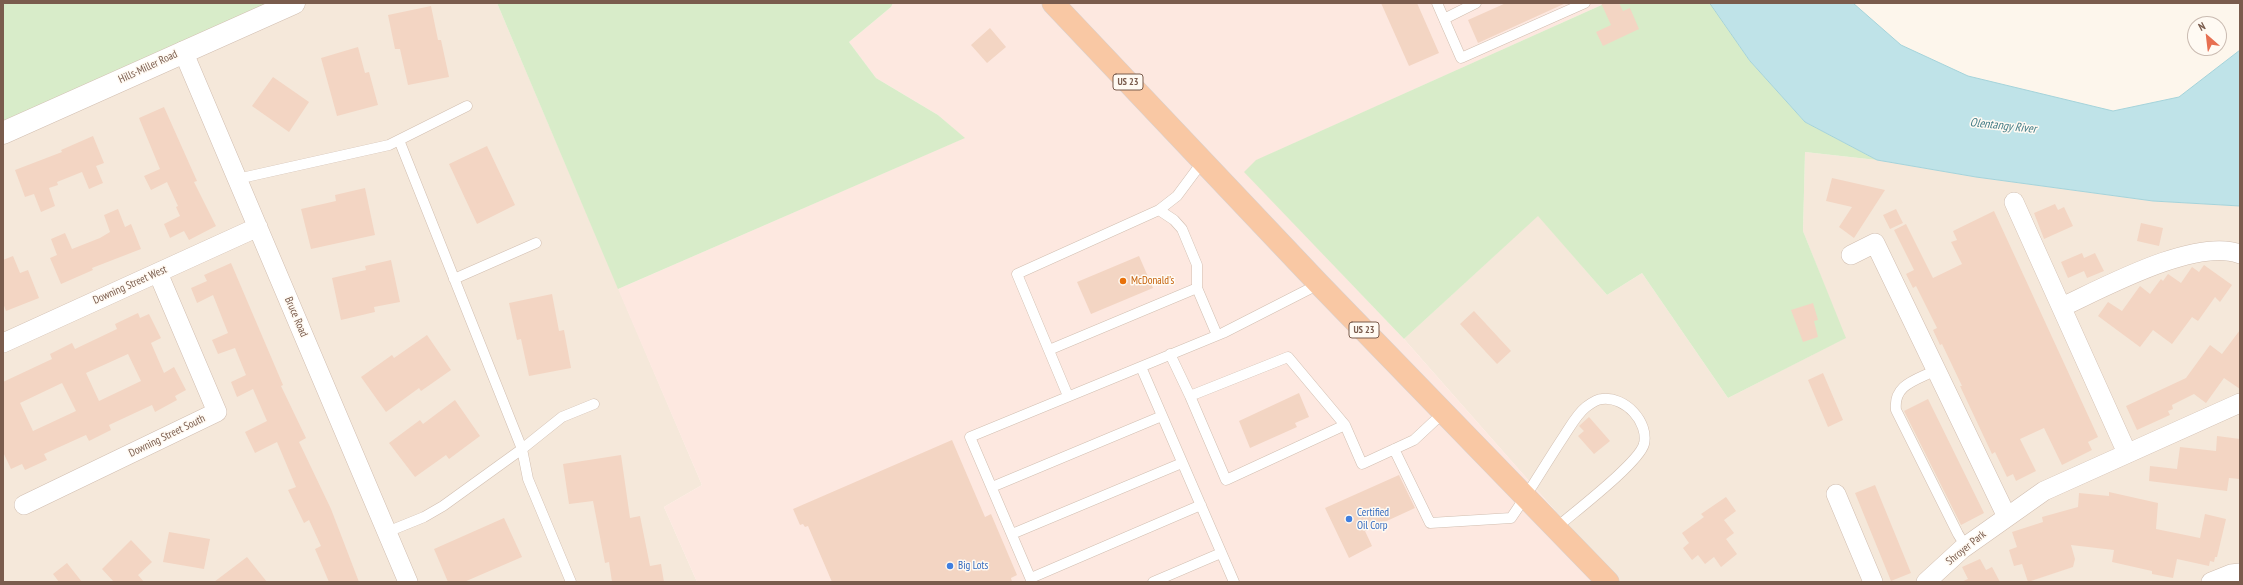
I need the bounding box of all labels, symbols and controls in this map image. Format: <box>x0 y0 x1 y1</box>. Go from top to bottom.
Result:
north arrow <box>2187 16 2227 56</box>
text: N <box>2196 19 2208 34</box>
street label: Hills-Miller Road <box>116 48 180 86</box>
road number: US 23 <box>1113 74 1143 90</box>
water label: Olentangy River <box>1969 115 2037 137</box>
street label: Downing Street West <box>91 263 169 307</box>
place label: McDonald's <box>1131 274 1174 288</box>
marker: McDonald's <box>1118 276 1128 286</box>
street label: Bruce Road <box>282 295 310 339</box>
road number: US 23 <box>1349 322 1379 338</box>
street label: Downing Street South <box>127 412 207 460</box>
place label: Certified Oil Corp <box>1357 506 1389 532</box>
marker: Certified Oil Corp <box>1344 514 1354 524</box>
street label: Shroyer Park <box>1943 528 1989 568</box>
place label: Big Lots <box>958 559 988 573</box>
marker: Big Lots <box>945 561 955 571</box>

